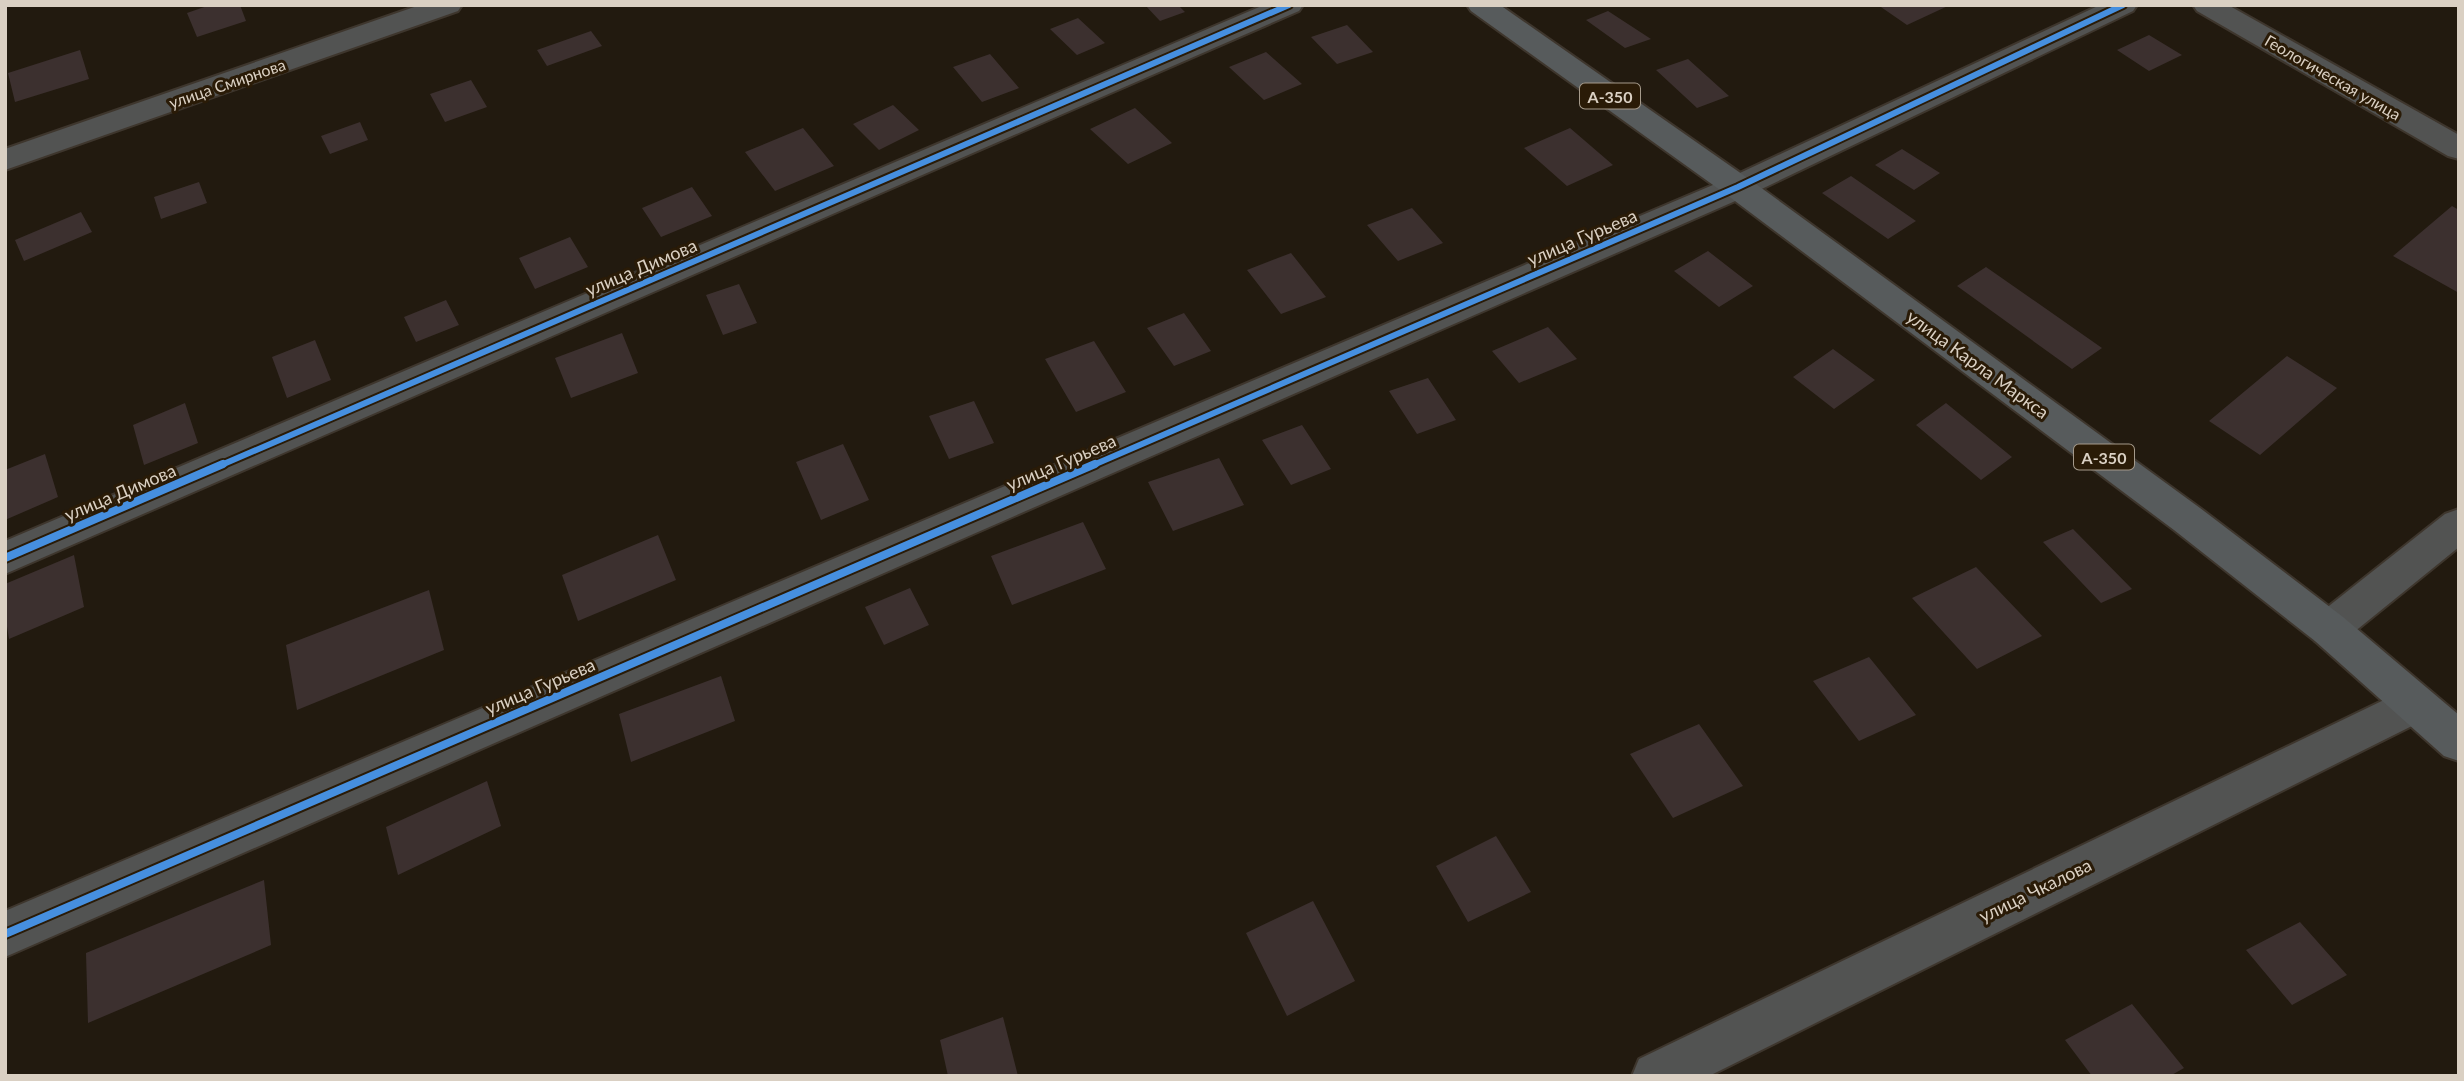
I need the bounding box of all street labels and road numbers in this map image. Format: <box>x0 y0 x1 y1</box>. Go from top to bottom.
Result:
street label: Геологическая улица <box>2262 30 2404 124</box>
street label: улица Смирнова <box>166 54 288 112</box>
road number: А-350 <box>1580 83 1640 108</box>
street label: улица Гурьева <box>1524 204 1640 270</box>
street label: улица Димова <box>582 234 700 300</box>
street label: улица Карла Маркса <box>1903 305 2053 423</box>
street label: улица Гурьева <box>1003 429 1119 495</box>
road number: А-350 <box>2074 445 2134 470</box>
street label: улица Димова <box>61 459 179 525</box>
street label: улица Гурьева <box>482 653 598 719</box>
street label: улица Чкалова <box>1975 853 2095 927</box>

